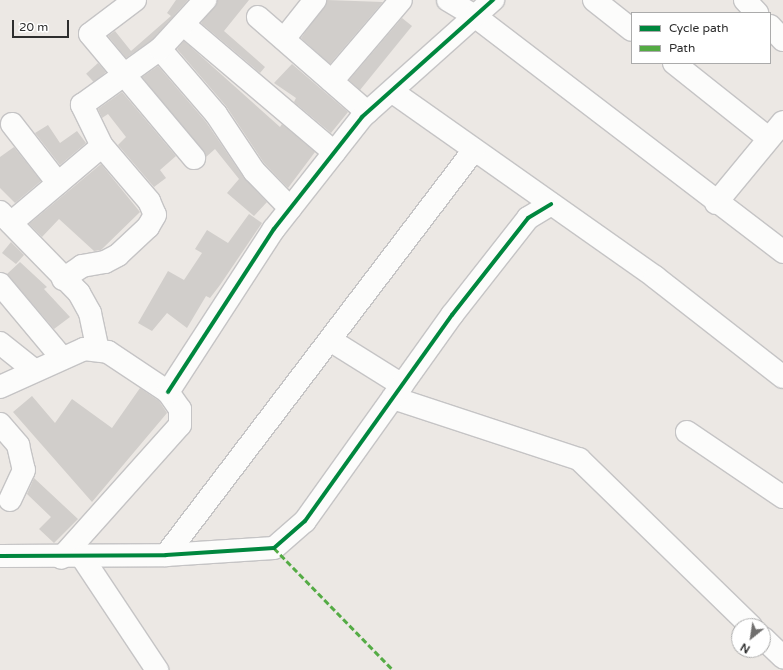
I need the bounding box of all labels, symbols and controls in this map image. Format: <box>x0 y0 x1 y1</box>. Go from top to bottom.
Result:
scale bar <box>14 12 71 38</box>
legend <box>631 12 771 64</box>
text: 20 m <box>19 20 48 34</box>
text: Cycle path <box>669 21 728 35</box>
text: Path <box>669 41 695 55</box>
north arrow <box>731 618 771 658</box>
text: N <box>738 640 752 656</box>

